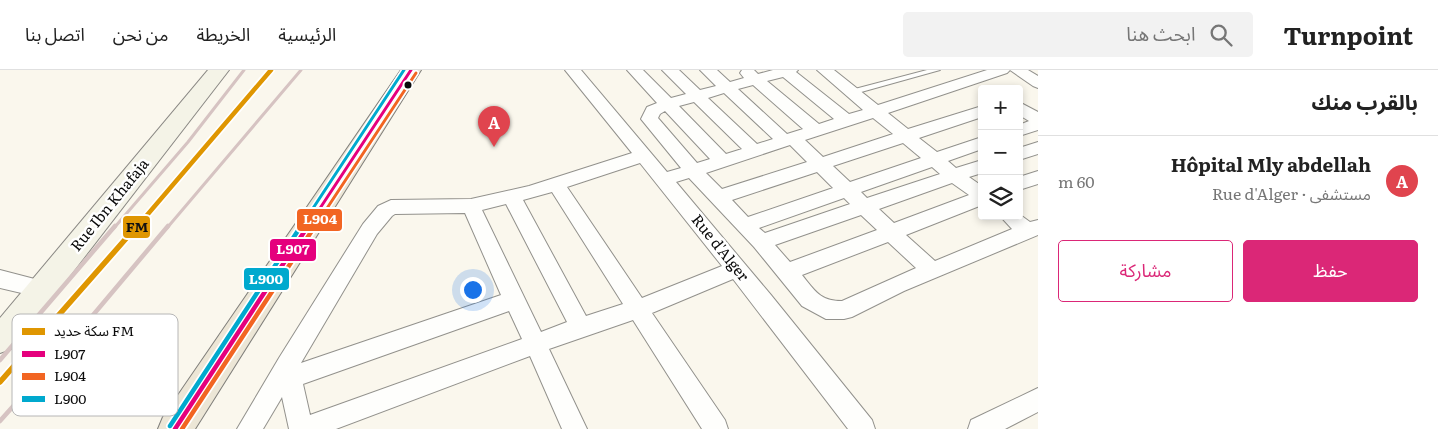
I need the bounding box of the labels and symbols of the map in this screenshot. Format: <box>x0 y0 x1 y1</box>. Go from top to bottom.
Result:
unlabelled marker <box>403 80 413 90</box>
pin: A <box>478 106 510 147</box>
street label: Rue Ibn Khafaja <box>64 152 154 256</box>
line badge: L904 <box>296 208 343 232</box>
text: L904 <box>303 208 338 228</box>
street label: Rue d'Alger <box>687 208 755 286</box>
line badge: FM <box>122 215 151 239</box>
text: FM <box>126 216 149 236</box>
line badge: L907 <box>269 238 317 262</box>
text: L907 <box>276 238 310 258</box>
line badge: L900 <box>243 267 290 291</box>
text: L900 <box>249 268 284 288</box>
your location <box>460 277 486 303</box>
legend <box>12 314 178 416</box>
text: سكة حديد FM <box>54 320 134 340</box>
text: L907 <box>54 343 85 363</box>
text: L904 <box>54 365 86 385</box>
text: L900 <box>54 388 86 408</box>

